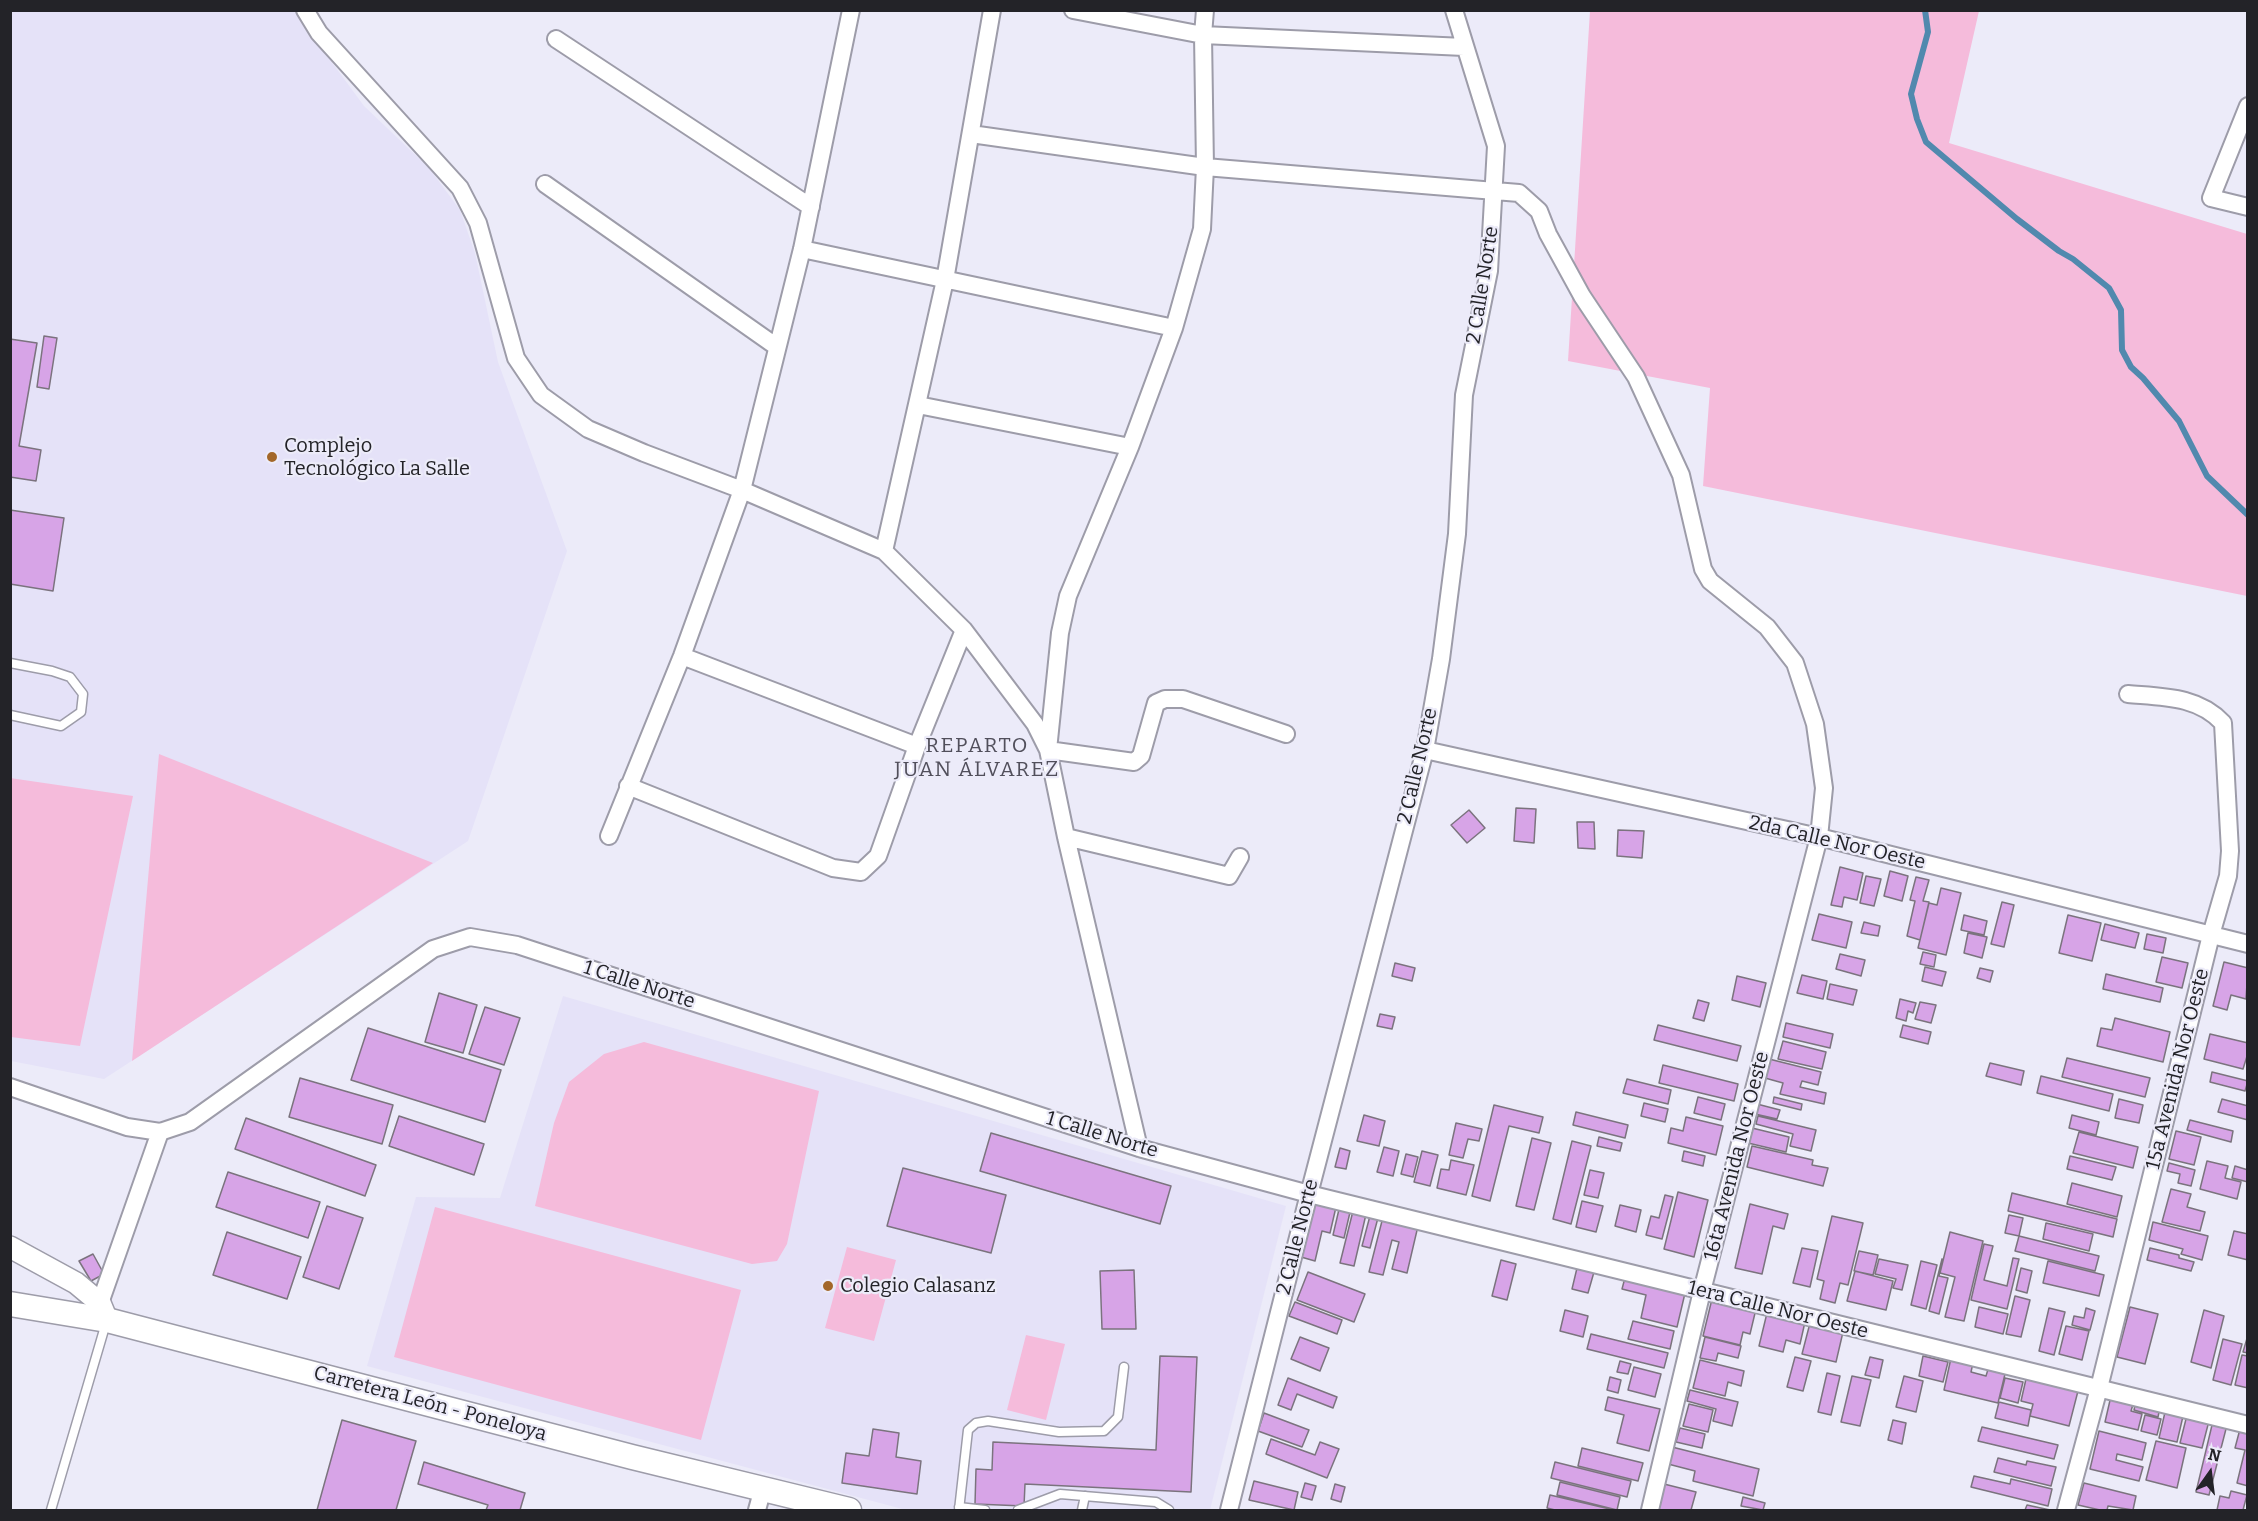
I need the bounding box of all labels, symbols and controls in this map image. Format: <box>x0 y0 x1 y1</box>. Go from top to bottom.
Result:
street label: 2 Calle Norte <box>1462 225 1504 345</box>
place label: Complejo Tecnológico La Salle <box>284 434 470 481</box>
marker: Complejo Tecnológico La Salle <box>265 450 279 464</box>
street label: 2 Calle Norte <box>1393 706 1443 826</box>
district label: REPARTO JUAN ÁLVAREZ <box>894 733 1060 783</box>
street label: 2da Calle Nor Oeste <box>1746 811 1928 875</box>
street label: 1 Calle Norte <box>580 956 698 1014</box>
street label: 15a Avenida Nor Oeste <box>2141 966 2215 1172</box>
street label: 16ta Avenida Nor Oeste <box>1699 1049 1775 1263</box>
street label: 1 Calle Norte <box>1043 1107 1161 1163</box>
street label: 2 Calle Norte <box>1272 1177 1324 1297</box>
place label: Colegio Calasanz <box>840 1274 996 1298</box>
street label: 1era Calle Nor Oeste <box>1685 1276 1871 1344</box>
marker: Colegio Calasanz <box>821 1279 835 1293</box>
street label: Carretera León - Poneloya <box>311 1361 549 1447</box>
north arrow <box>2180 1443 2240 1503</box>
text: N <box>2206 1444 2223 1466</box>

